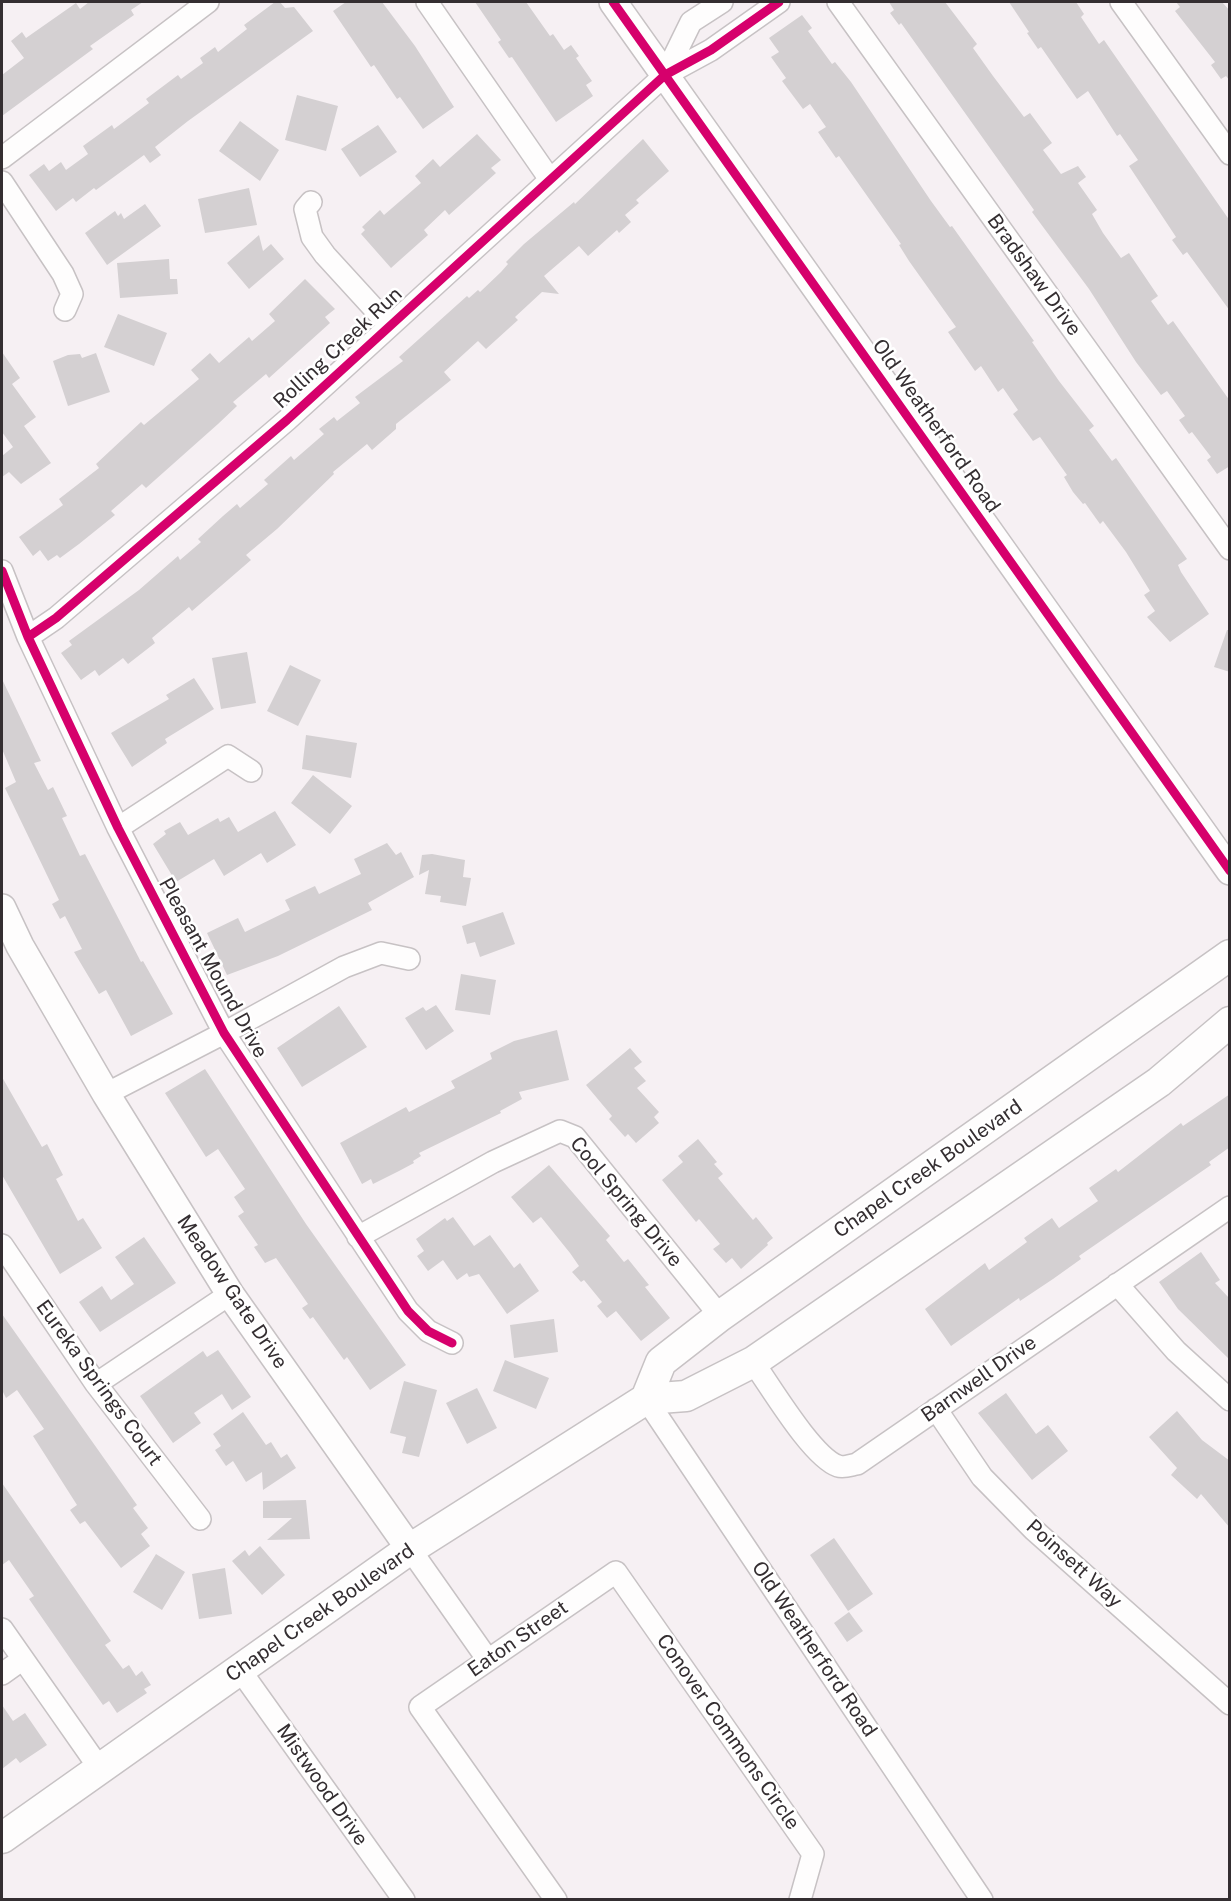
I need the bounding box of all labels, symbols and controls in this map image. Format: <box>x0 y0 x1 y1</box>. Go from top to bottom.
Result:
street label: Bradshaw Drive <box>982 209 1086 341</box>
street label: Rolling Creek Run <box>269 282 407 414</box>
street label: Old Weatherford Road <box>867 335 1005 517</box>
street label: Pleasant Mound Drive <box>153 874 273 1062</box>
street label: Chapel Creek Boulevard <box>829 1095 1027 1243</box>
street label: Cool Spring Drive <box>565 1132 687 1272</box>
street label: Meadow Gate Drive <box>172 1211 292 1373</box>
street label: Eureka Springs Court <box>31 1296 167 1470</box>
street label: Barnwell Drive <box>917 1331 1041 1427</box>
street label: Poinsett Way <box>1021 1515 1127 1613</box>
street label: Chapel Creek Boulevard <box>221 1539 419 1687</box>
street label: Old Weatherford Road <box>746 1557 882 1741</box>
street label: Eaton Street <box>463 1596 573 1682</box>
street label: Conover Commons Circle <box>651 1630 805 1834</box>
street label: Mistwood Drive <box>271 1720 373 1850</box>

